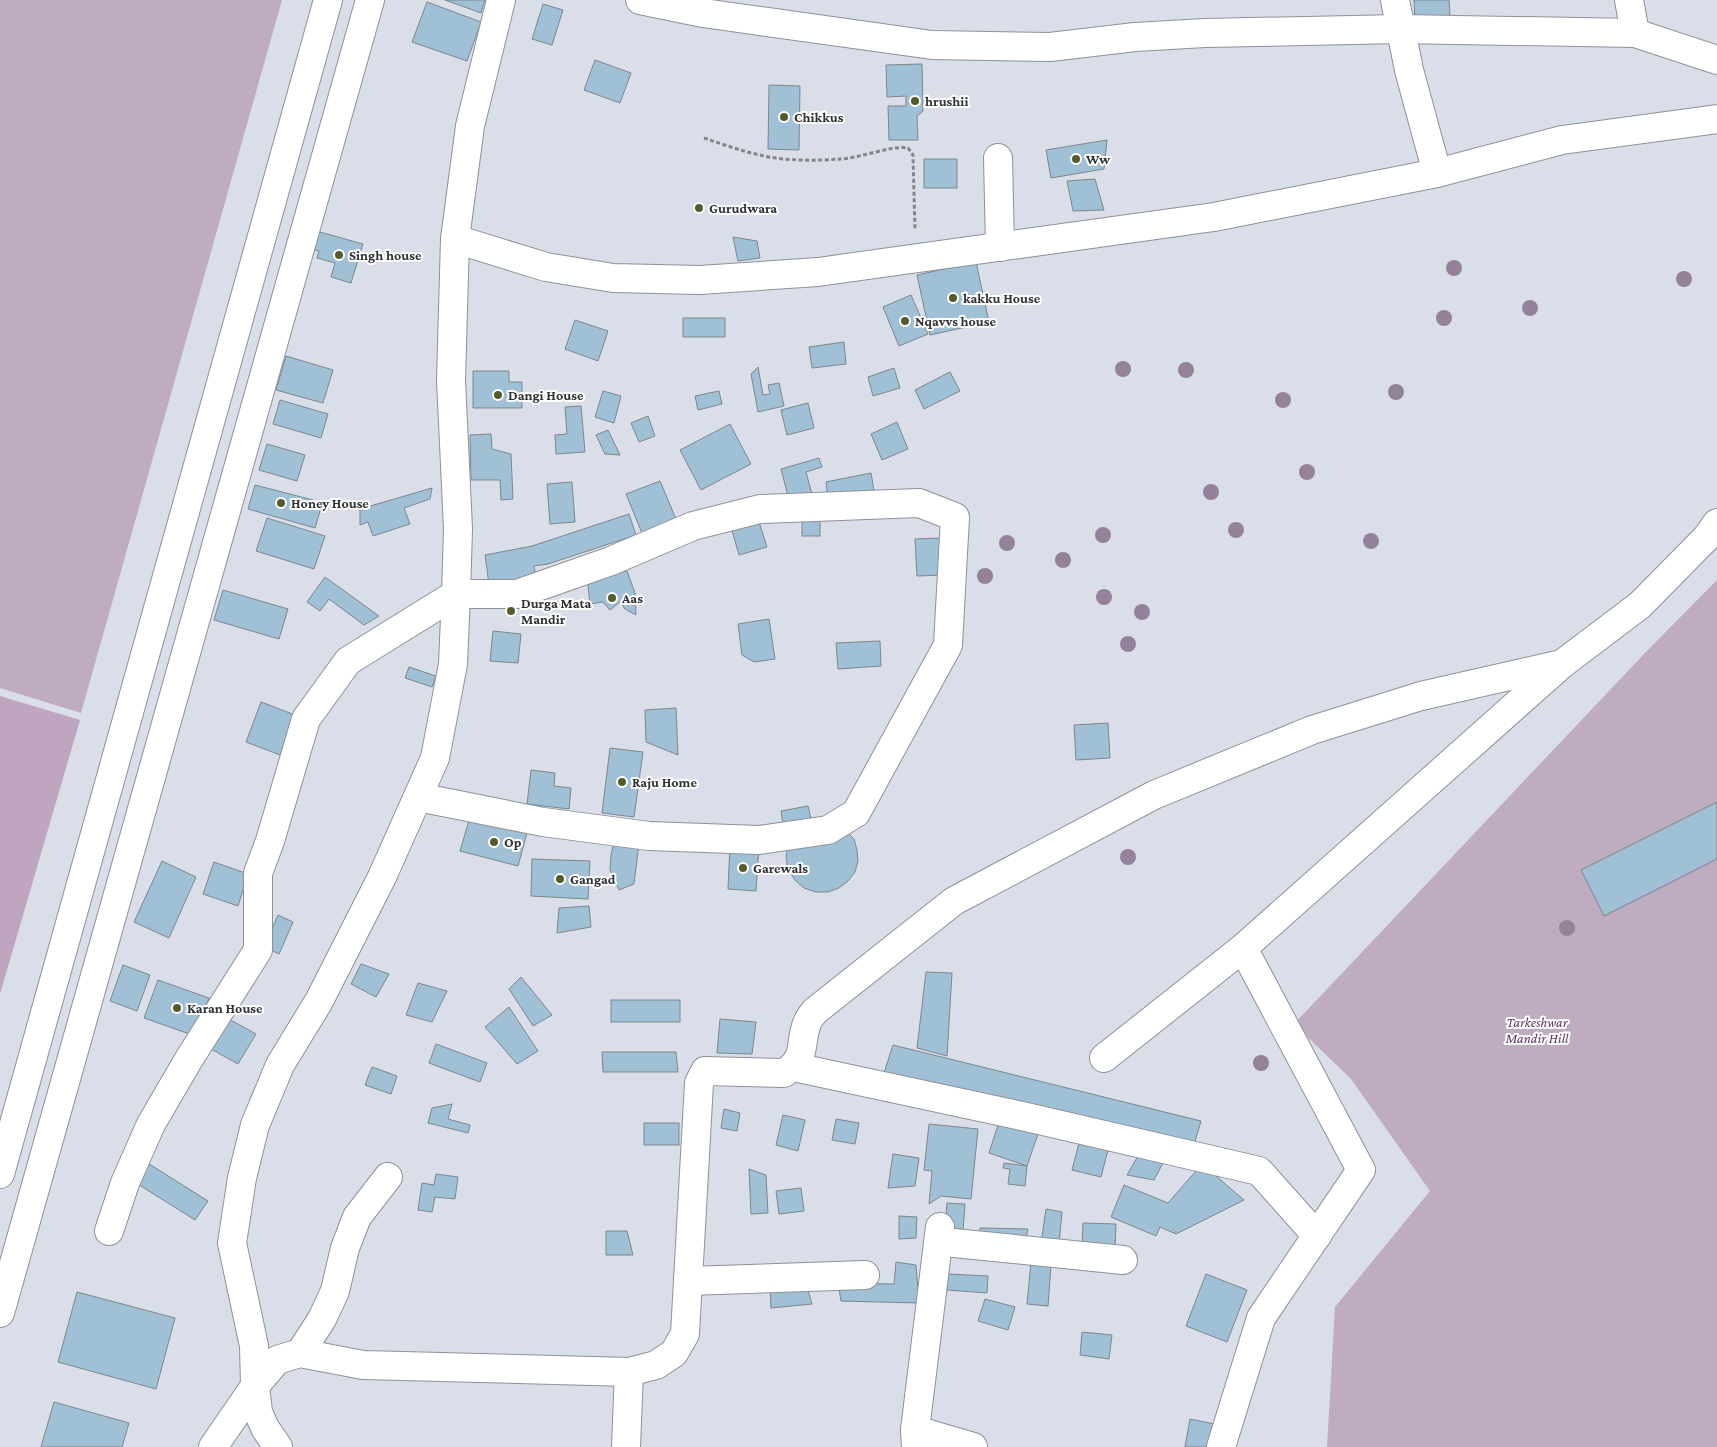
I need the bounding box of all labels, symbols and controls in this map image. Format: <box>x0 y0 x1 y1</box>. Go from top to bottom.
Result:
place label: hrushii <box>925 93 968 109</box>
marker: hrushii <box>909 95 921 107</box>
place label: Chikkus <box>794 109 844 125</box>
marker: Chikkus <box>778 111 790 123</box>
place label: Ww <box>1085 151 1111 167</box>
marker: Ww <box>1070 153 1082 165</box>
place label: Gurudwara <box>709 200 777 216</box>
marker: Gurudwara <box>693 202 705 214</box>
place label: Singh house <box>349 247 422 263</box>
marker: Singh house <box>333 249 345 261</box>
place label: kakku House <box>963 290 1041 306</box>
marker: kakku House <box>947 292 959 304</box>
place label: Nqavvs house <box>915 313 996 329</box>
marker: Nqavvs house <box>899 315 911 327</box>
place label: Dangi House <box>508 387 584 403</box>
marker: Dangi House <box>492 389 504 401</box>
place label: Honey House <box>291 495 369 511</box>
marker: Honey House <box>275 497 287 509</box>
place label: Aas <box>621 590 643 606</box>
marker: Aas <box>606 592 618 604</box>
place label: Durga Mata Mandir <box>521 595 591 627</box>
marker: Durga Mata Mandir <box>505 605 517 617</box>
place label: Raju Home <box>632 774 697 791</box>
marker: Raju Home <box>616 776 628 788</box>
place label: Op <box>504 834 522 850</box>
marker: Op <box>488 836 500 848</box>
place label: Garewals <box>753 860 808 876</box>
marker: Garewals <box>737 862 749 874</box>
place label: Gangad <box>570 871 616 887</box>
marker: Gangad <box>554 873 566 885</box>
place label: Karan House <box>187 1000 263 1016</box>
marker: Karan House <box>171 1002 183 1014</box>
park label: Tarkeshwar Mandir Hill <box>1505 1014 1569 1046</box>

